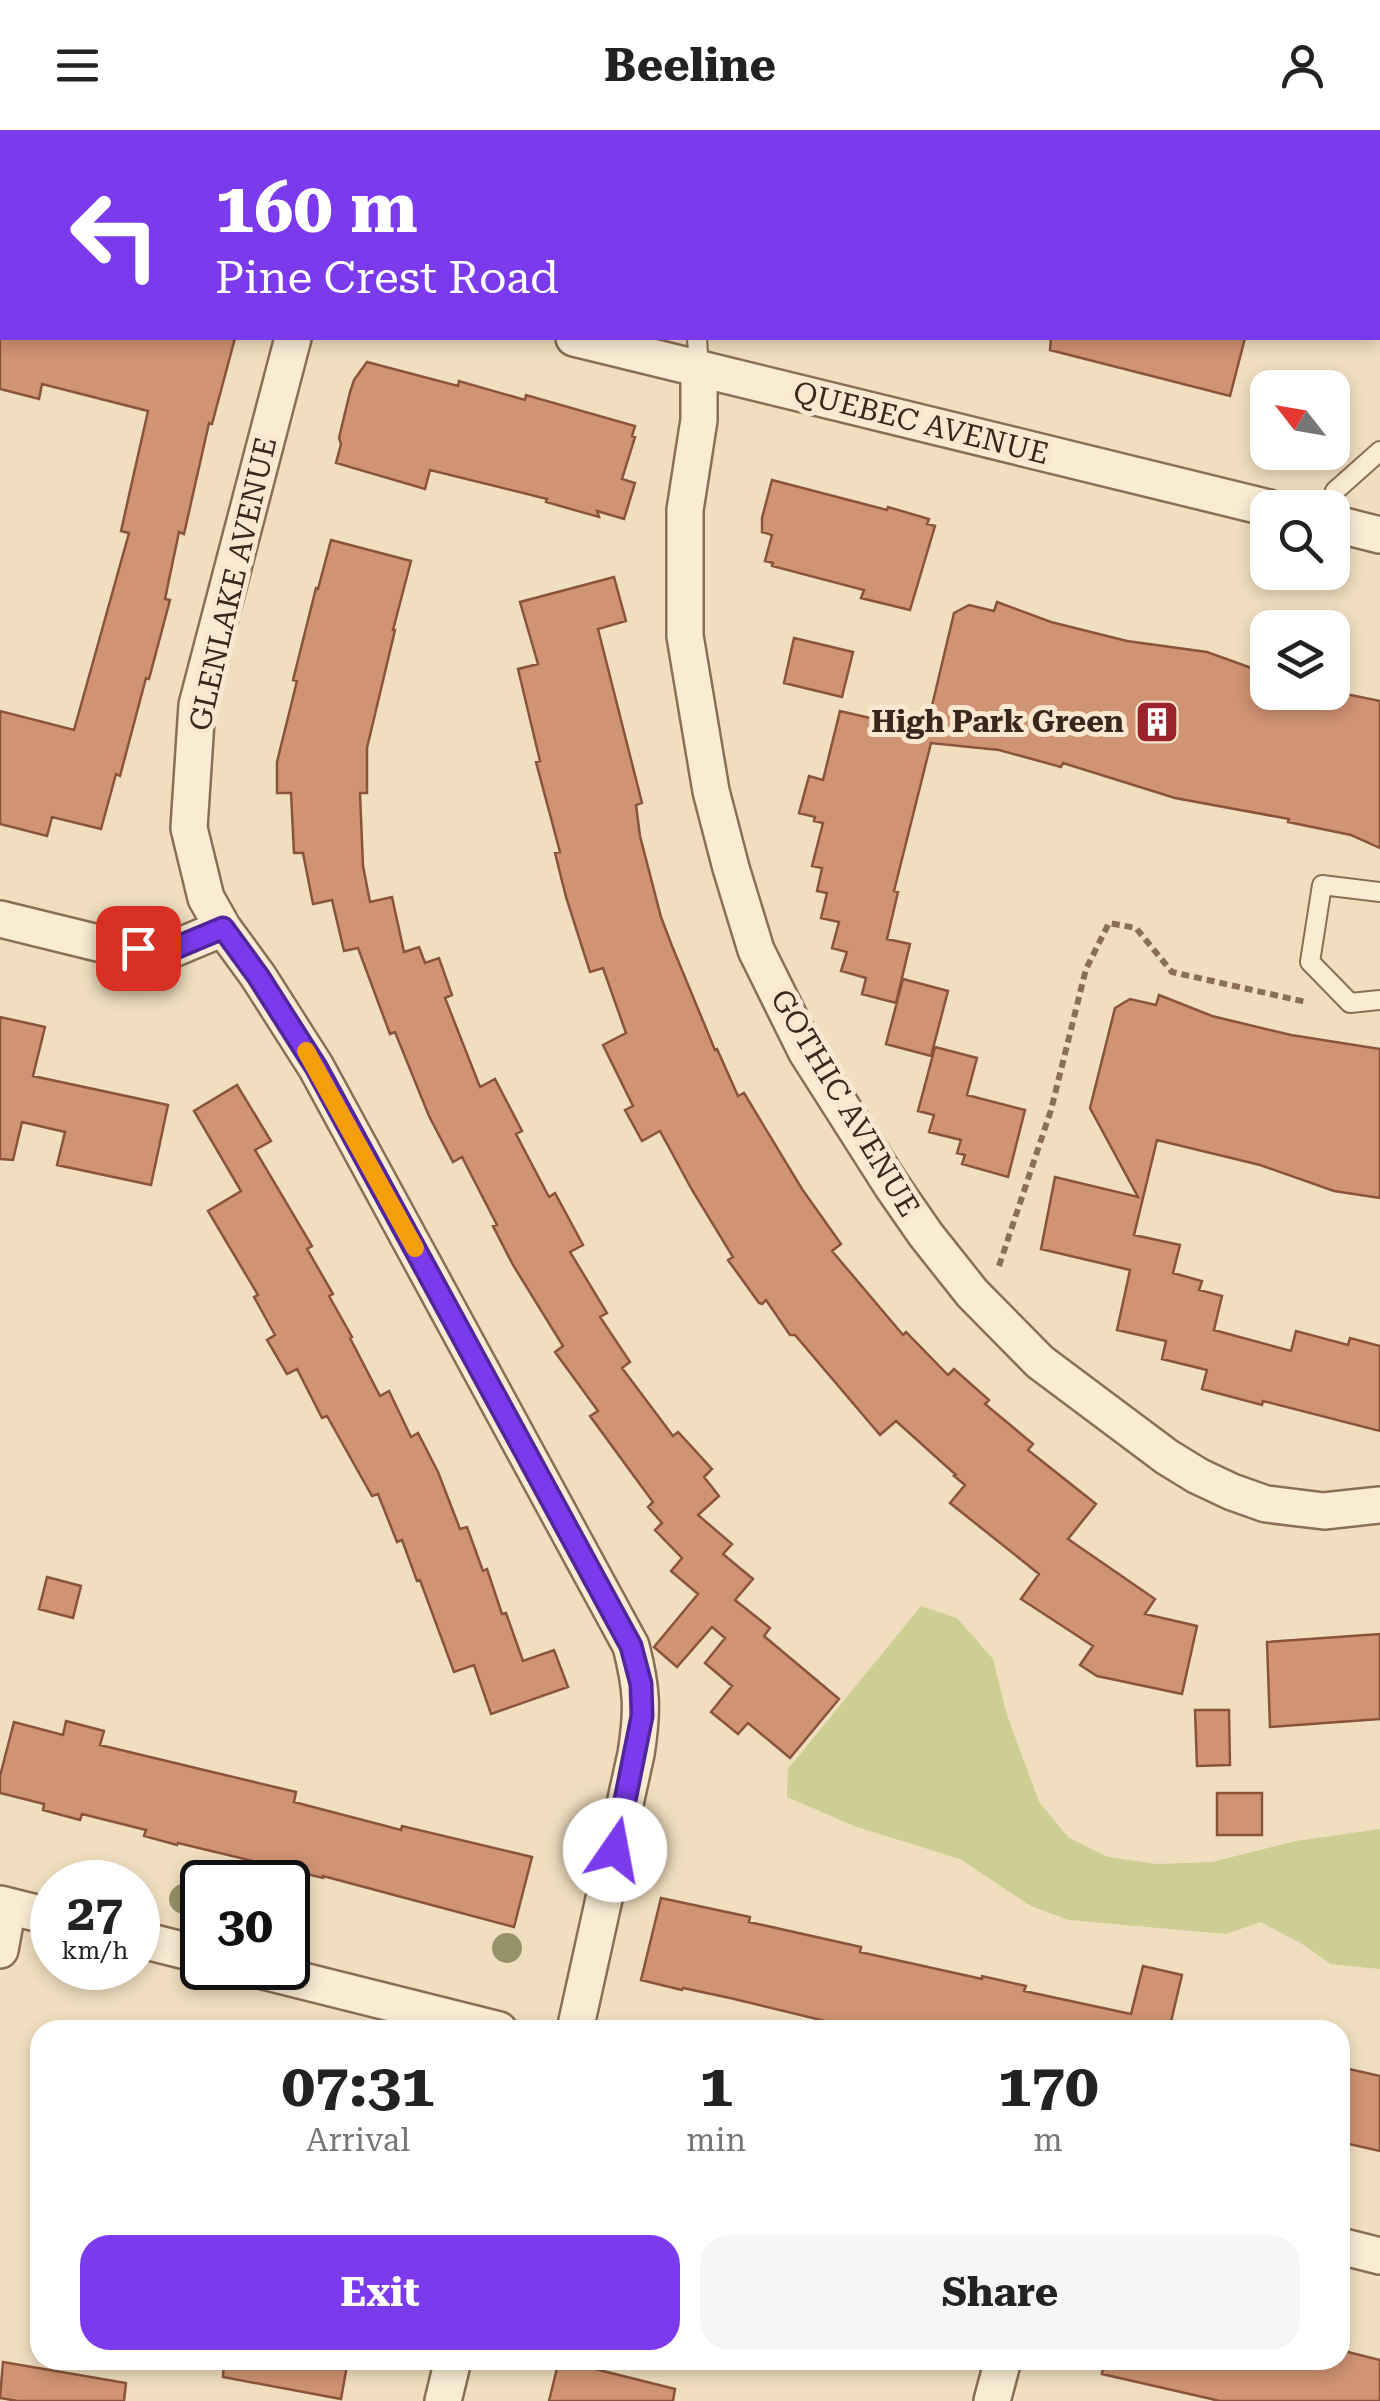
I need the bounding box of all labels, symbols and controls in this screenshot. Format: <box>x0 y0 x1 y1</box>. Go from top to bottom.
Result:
icon: menu <box>50 38 105 93</box>
icon: person <box>1275 38 1330 93</box>
text: Beeline <box>604 39 776 92</box>
text: 160 m <box>215 167 418 249</box>
icon: left <box>50 170 180 300</box>
text: Pine Crest Road <box>215 251 559 304</box>
north arrow <box>1250 370 1350 470</box>
map controls <box>1250 370 1350 710</box>
street label: QUEBEC AVENUE <box>790 374 1052 471</box>
street label: GLENLAKE AVENUE <box>182 434 283 734</box>
button: search <box>1250 490 1350 590</box>
button: layers <box>1250 610 1350 710</box>
building icon: High Park Green <box>1134 699 1180 745</box>
place label: High Park Green <box>871 704 1124 739</box>
pin <box>96 906 181 991</box>
icon: arrive <box>111 921 166 976</box>
street label: GOTHIC AVENUE <box>764 983 927 1223</box>
position arrow <box>563 1798 667 1902</box>
speed limit sign: 30 <box>180 1860 310 1990</box>
text: 27 <box>67 1884 123 1942</box>
text: km/h <box>62 1936 128 1965</box>
text: 07:31 <box>281 2050 435 2121</box>
text: 1 <box>699 2050 733 2121</box>
text: 170 <box>998 2050 1099 2121</box>
text: Arrival <box>306 2121 410 2159</box>
text: min <box>686 2121 746 2159</box>
text: m <box>1034 2121 1063 2159</box>
button: Exit <box>80 2235 680 2350</box>
button: Share <box>700 2235 1300 2350</box>

